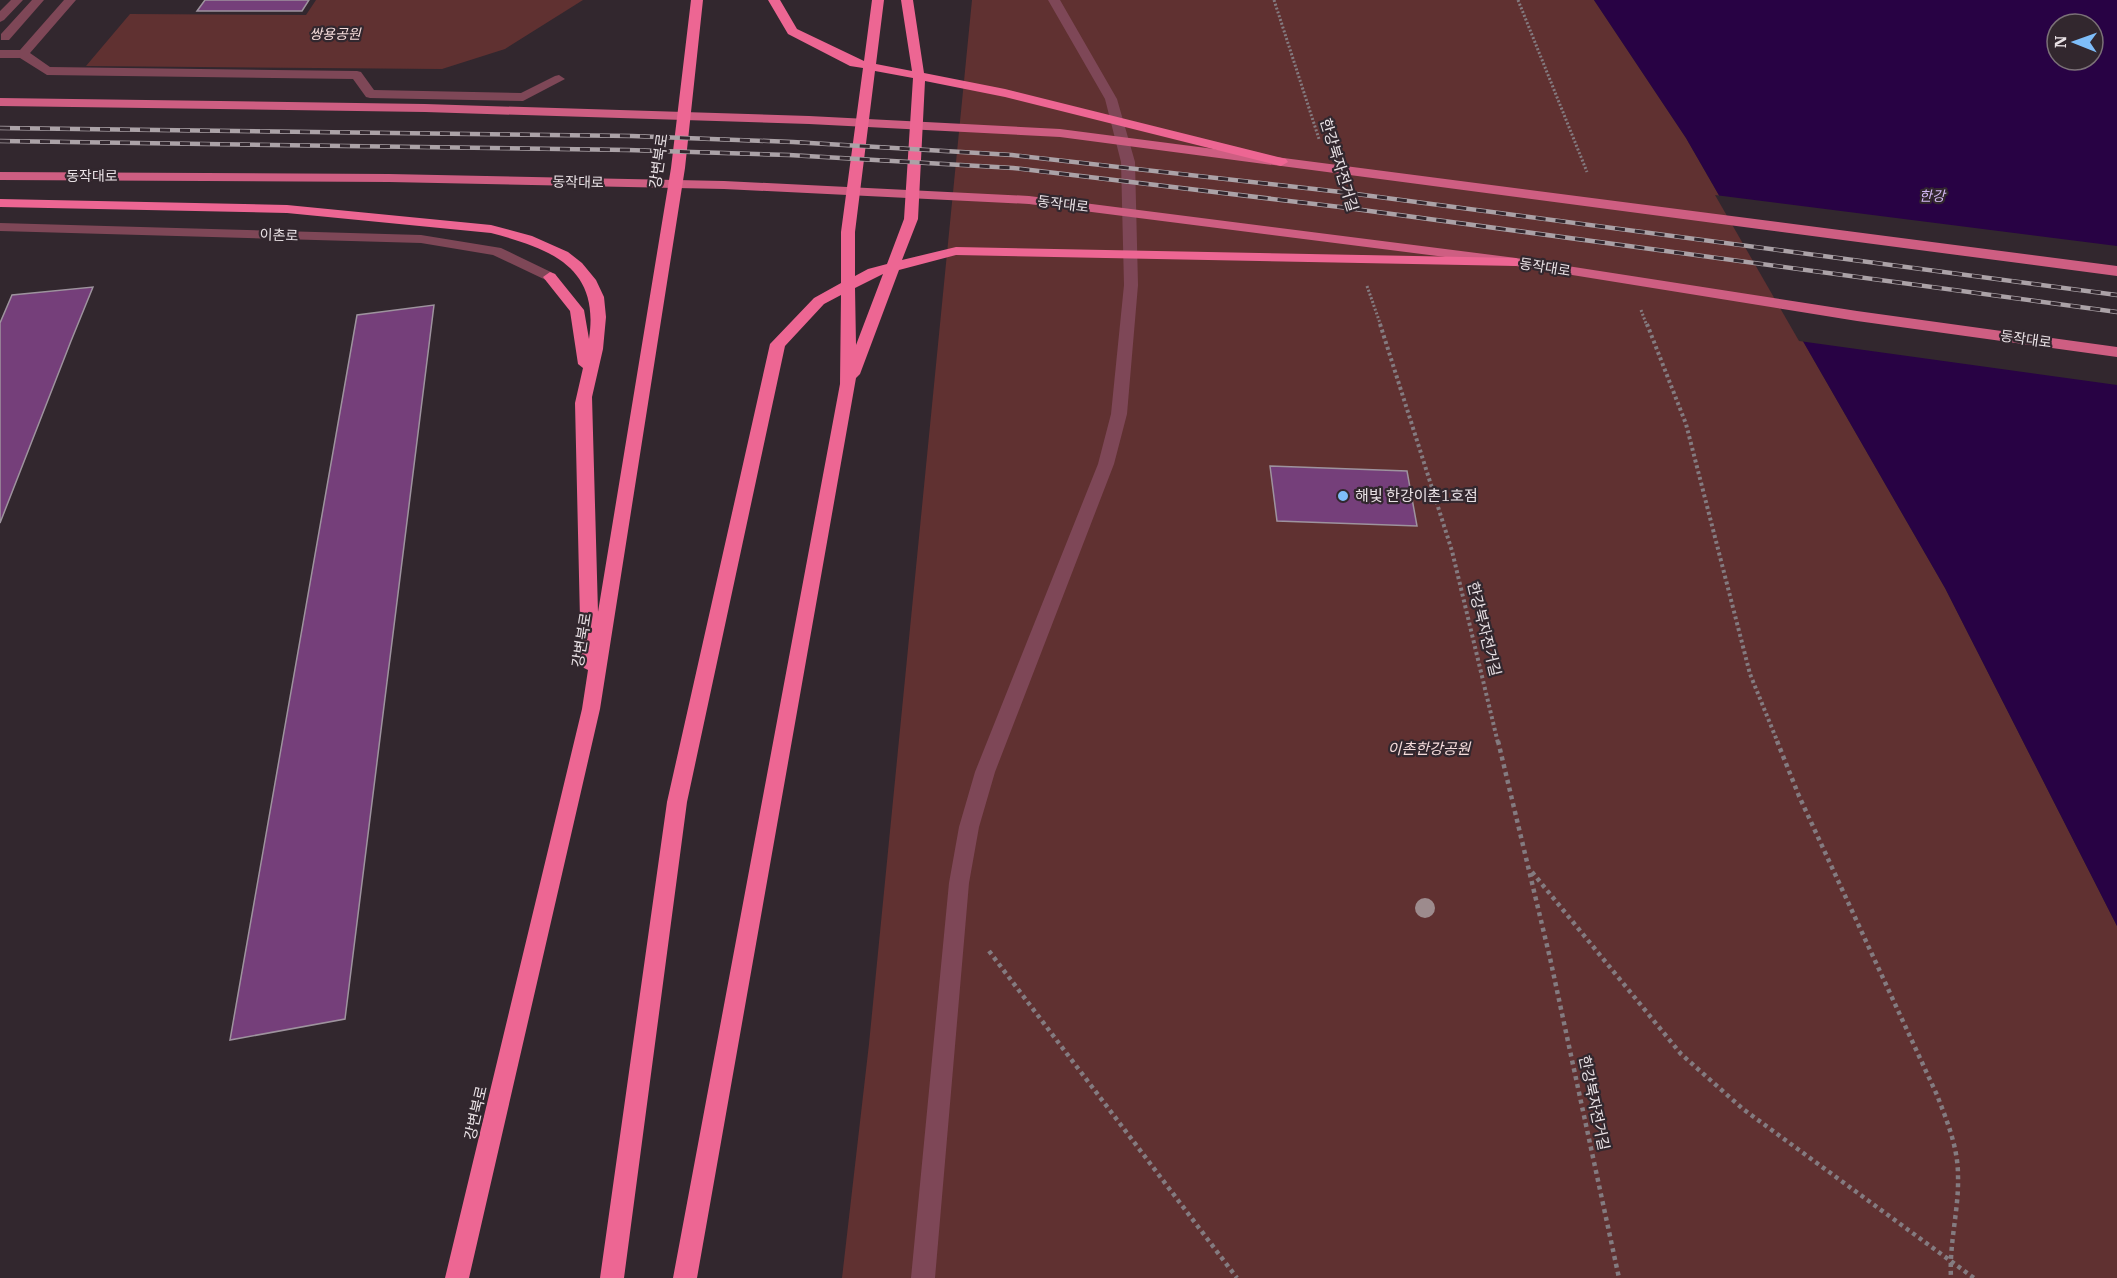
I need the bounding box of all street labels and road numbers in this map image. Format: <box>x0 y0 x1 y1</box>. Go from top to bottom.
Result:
street label: 한강북자전거길 <box>1316 116 1363 214</box>
street label: 강변북로 <box>645 132 672 190</box>
street label: 동작대로 <box>66 167 118 185</box>
street label: 동작대로 <box>552 173 604 191</box>
street label: 동작대로 <box>1036 192 1090 216</box>
street label: 이촌로 <box>259 225 299 245</box>
street label: 동작대로 <box>1518 254 1572 280</box>
street label: 동작대로 <box>1999 327 2053 352</box>
street label: 한강북자전거길 <box>1464 580 1505 678</box>
street label: 강변북로 <box>568 611 595 669</box>
street label: 한강북자전거길 <box>1575 1054 1614 1152</box>
street label: 강변북로 <box>460 1084 491 1142</box>

